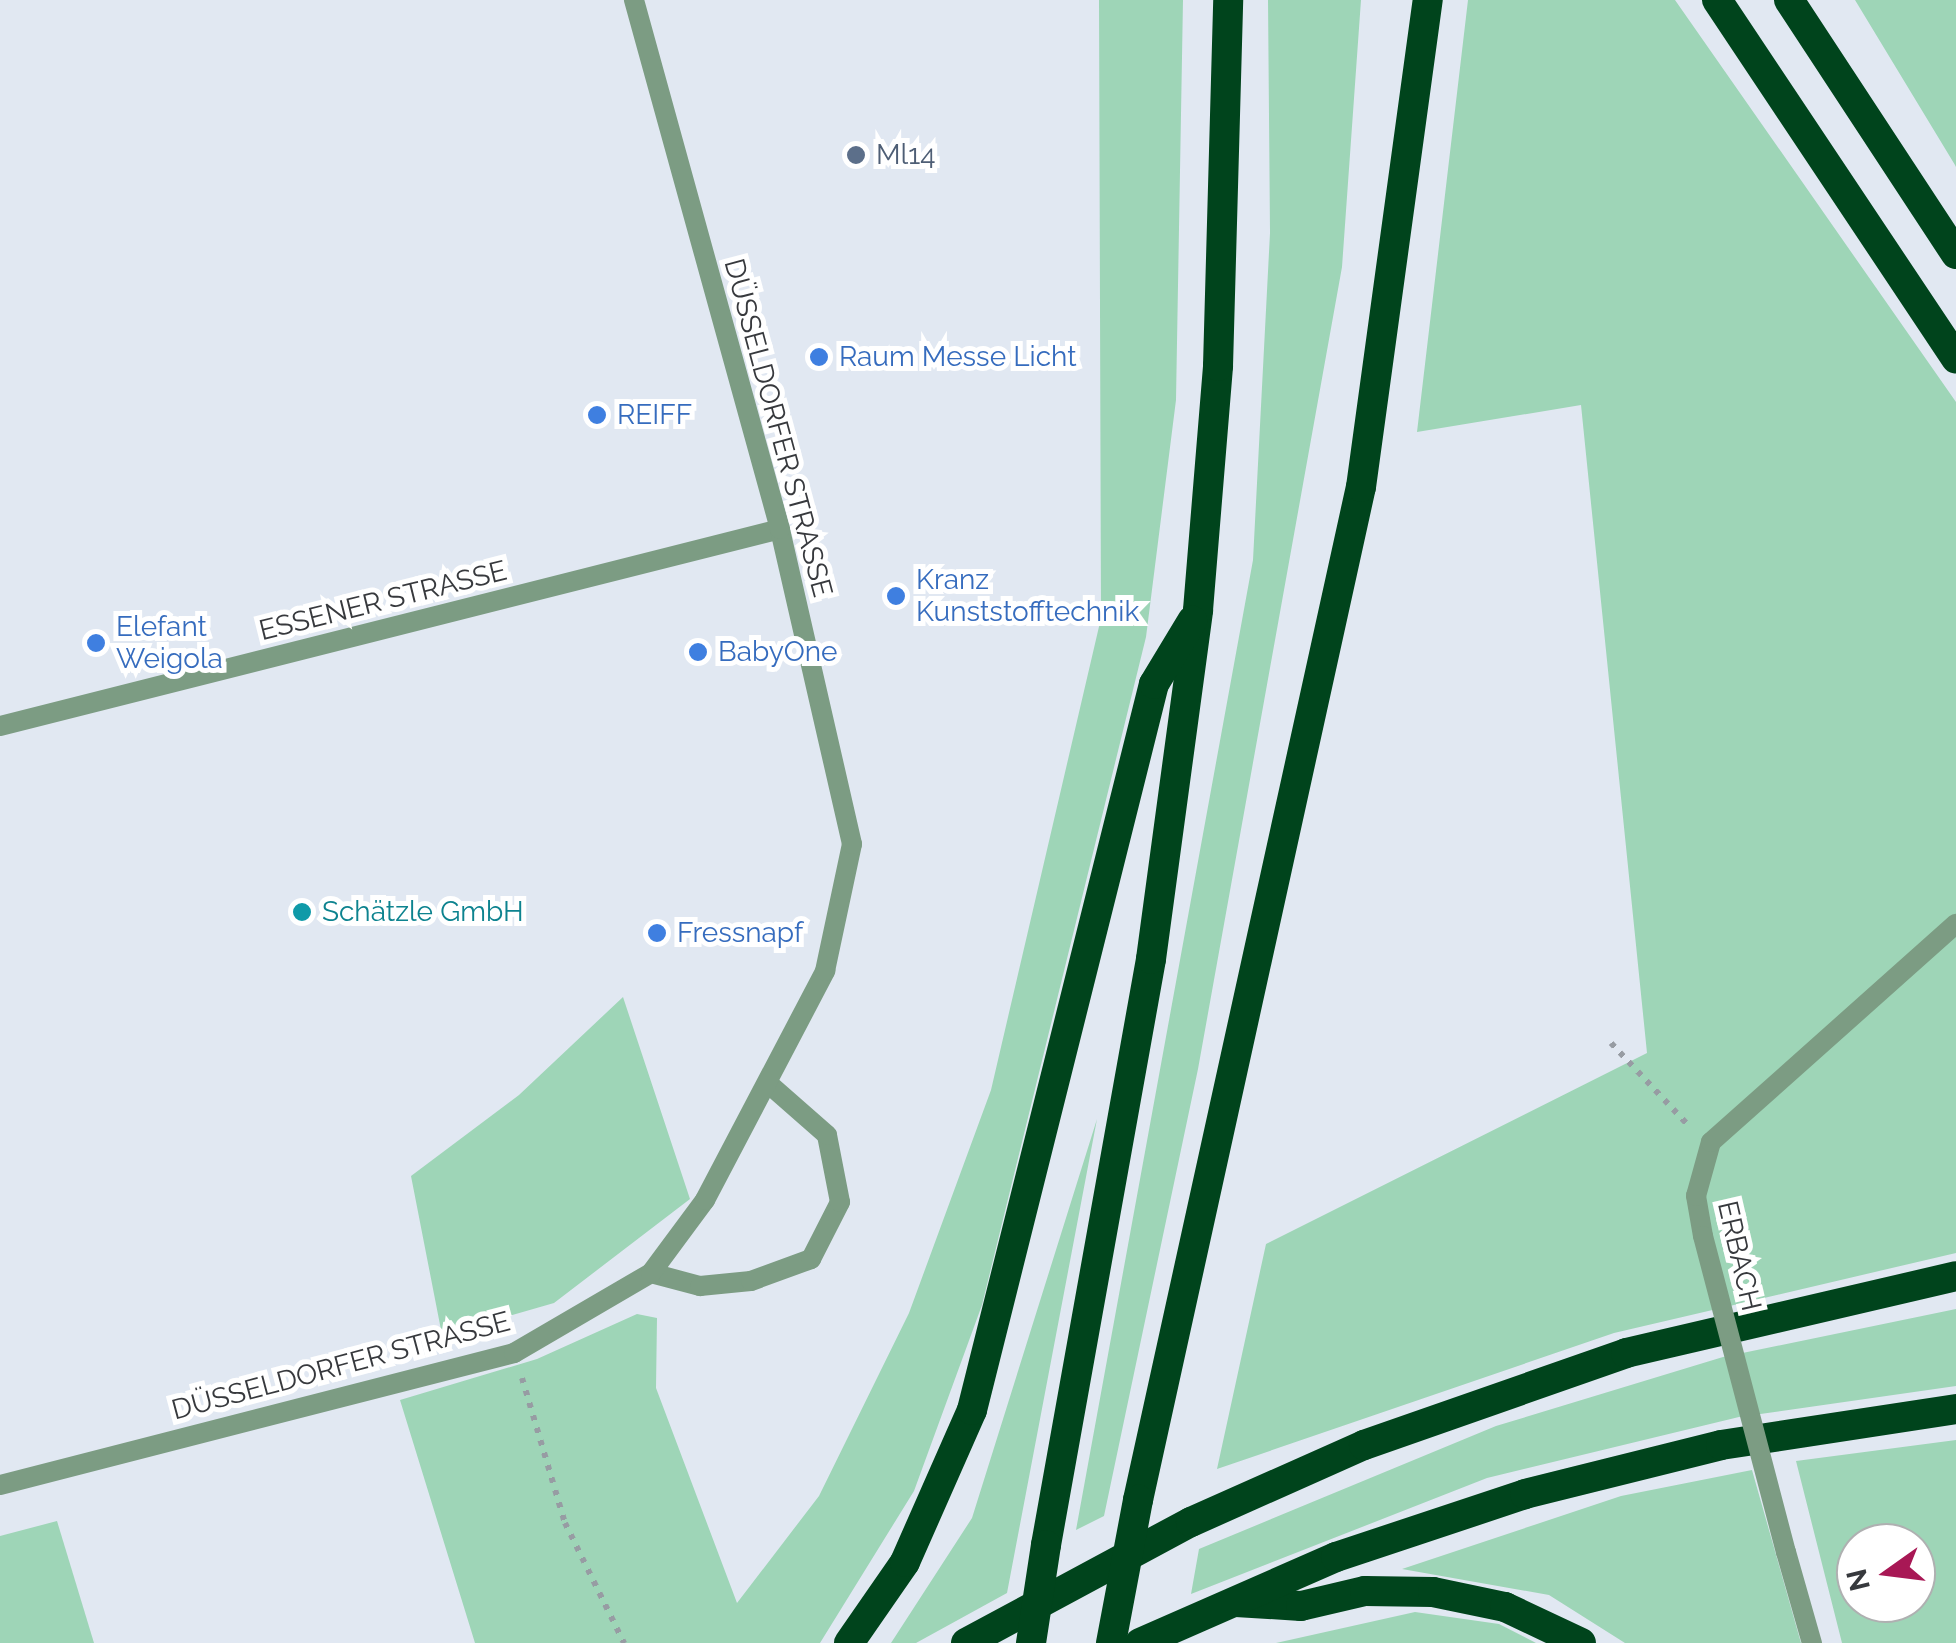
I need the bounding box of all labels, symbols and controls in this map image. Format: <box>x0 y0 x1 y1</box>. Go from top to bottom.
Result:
place label: Ml14 <box>876 138 935 172</box>
marker: Ml14 <box>845 144 867 166</box>
street label: DÜSSELDORFER STRASSE <box>717 255 839 601</box>
place label: Raum Messe Licht <box>839 340 1077 374</box>
marker: Raum Messe Licht <box>808 346 830 368</box>
place label: REIFF <box>617 398 692 432</box>
marker: REIFF <box>586 404 608 426</box>
street label: ESSENER STRASSE <box>256 554 510 648</box>
place label: Kranz Kunststofftechnik <box>916 563 1139 629</box>
marker: Kranz Kunststofftechnik <box>885 585 907 607</box>
place label: Elefant Weigola <box>116 610 223 676</box>
marker: Elefant Weigola <box>85 632 107 654</box>
place label: BabyOne <box>718 635 838 669</box>
marker: BabyOne <box>687 641 709 663</box>
place label: Schätzle GmbH <box>322 895 524 929</box>
marker: Schätzle GmbH <box>291 901 313 923</box>
place label: Fressnapf <box>677 916 803 950</box>
marker: Fressnapf <box>646 922 668 944</box>
street label: ERBACH <box>1710 1198 1768 1314</box>
street label: DÜSSELDORFER STRASSE <box>168 1305 514 1427</box>
north arrow <box>1836 1523 1936 1623</box>
text: N <box>1840 1566 1877 1594</box>

